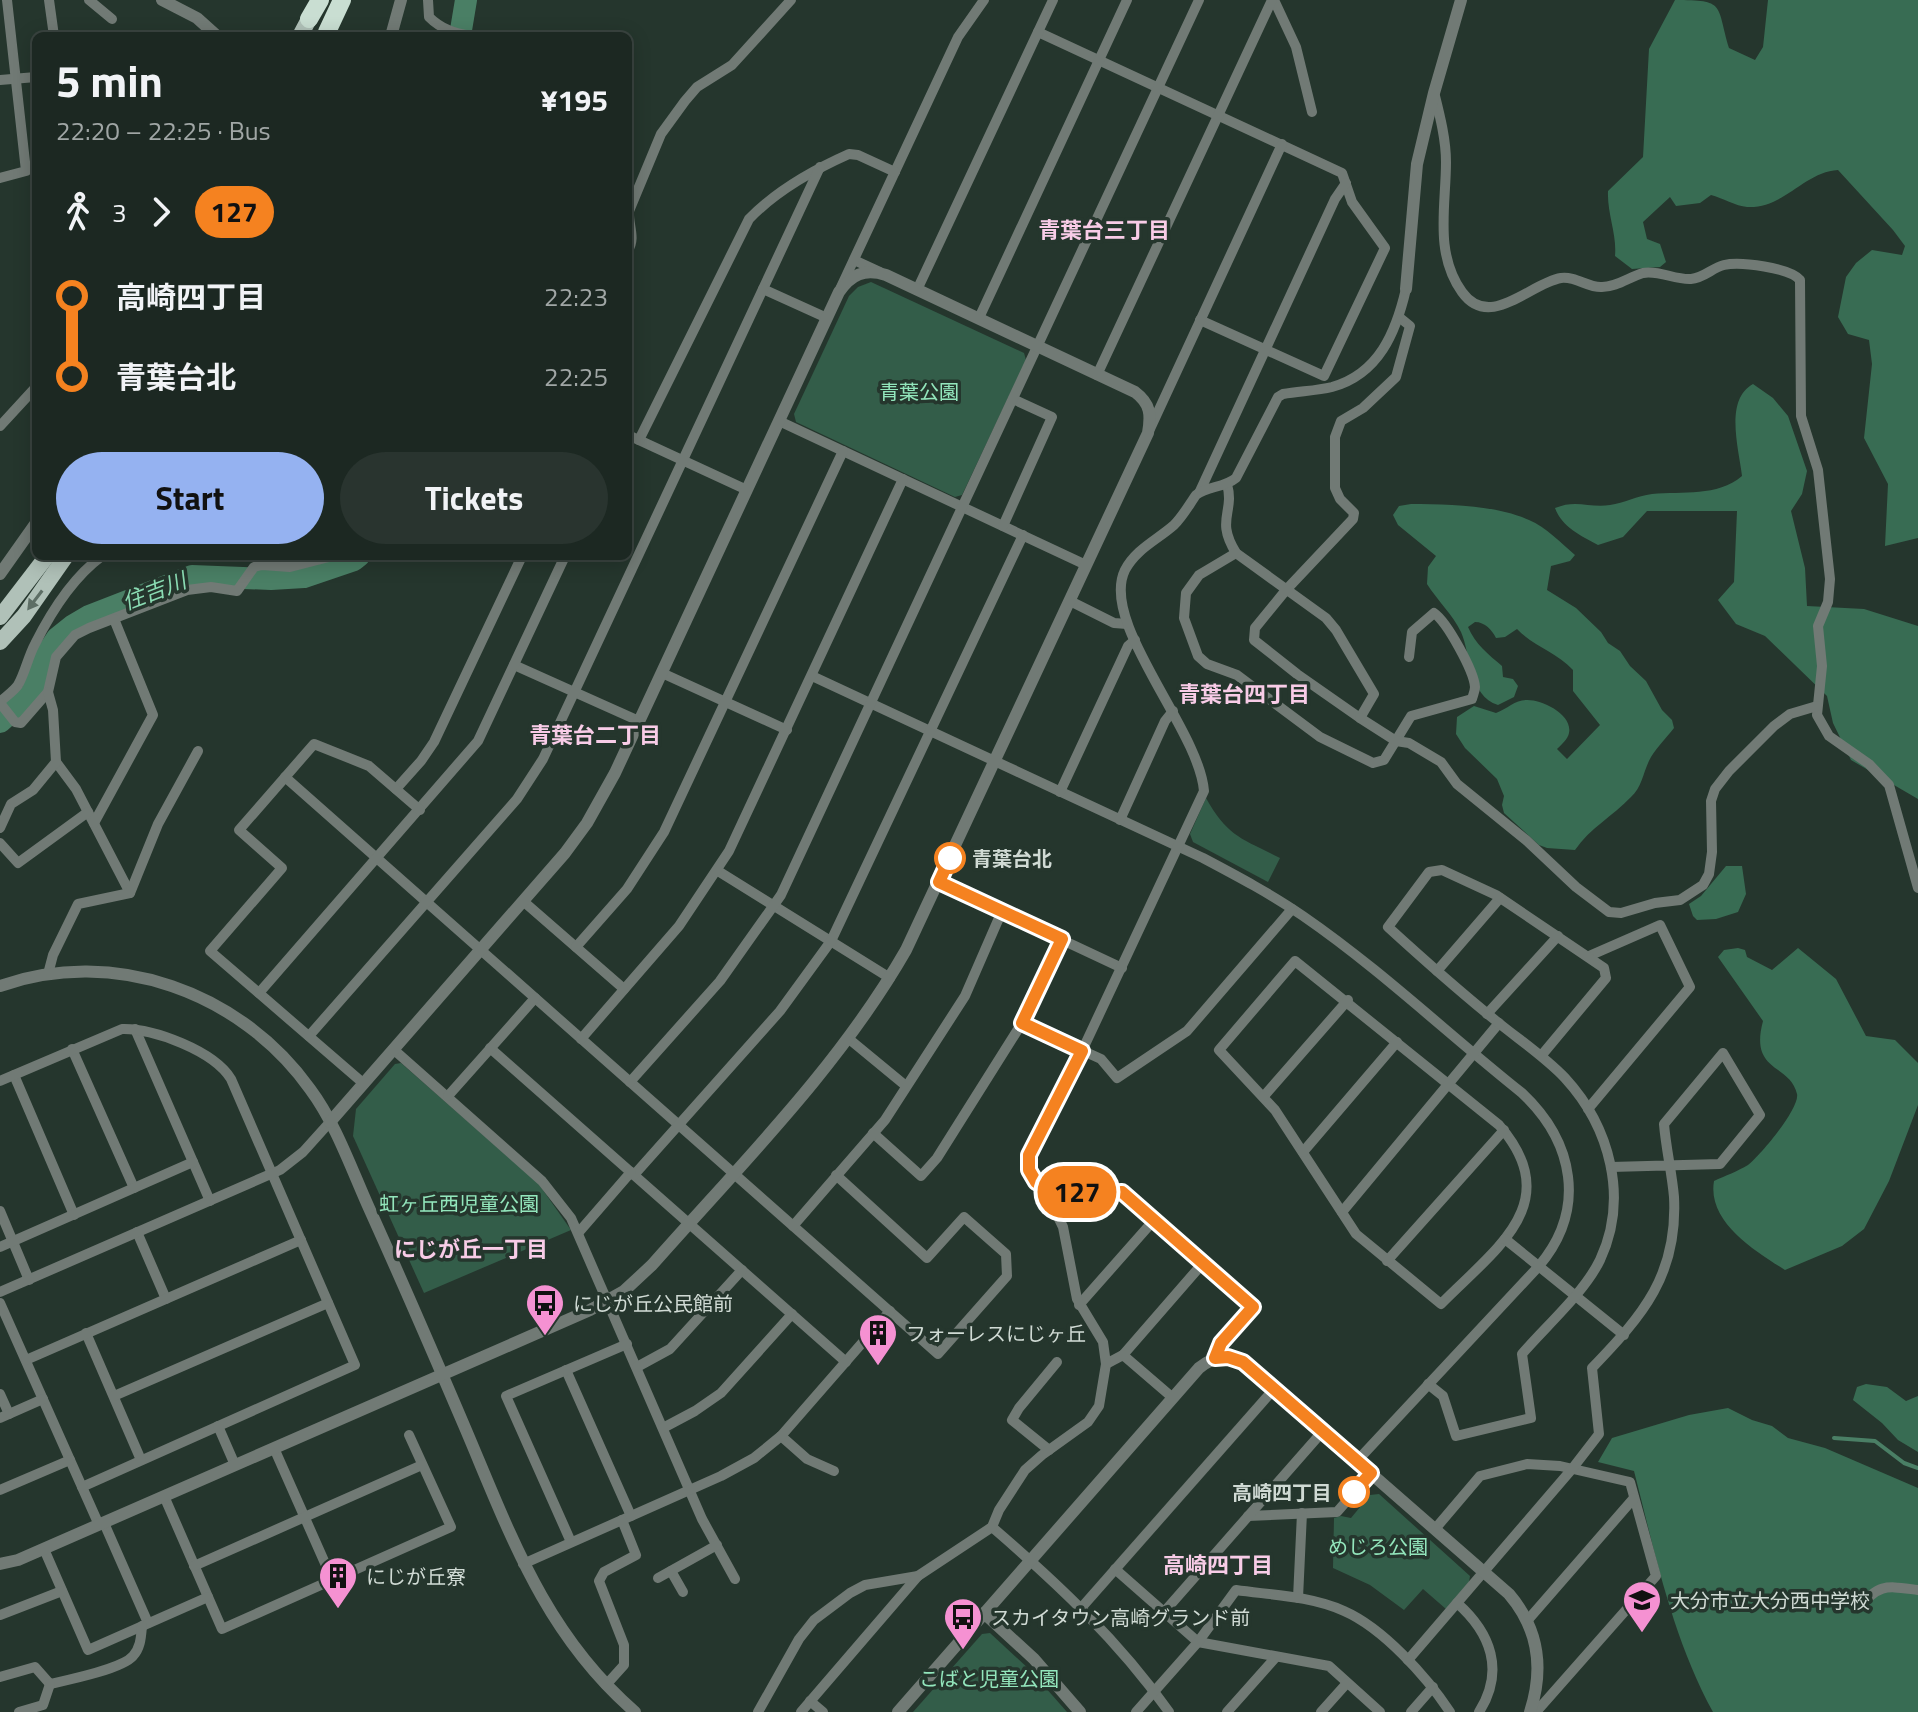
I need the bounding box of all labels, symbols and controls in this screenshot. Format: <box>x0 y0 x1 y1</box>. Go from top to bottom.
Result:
text: 5 min <box>56 47 163 114</box>
text: ¥195 <box>541 77 608 123</box>
text: 22:20 – 22:25 · Bus <box>56 111 271 150</box>
icon: walk <box>56 190 100 234</box>
icon: forward <box>139 190 183 234</box>
text: 127 <box>211 190 258 233</box>
text: 3 <box>112 193 127 232</box>
district label: 青葉台三丁目 <box>1038 213 1170 247</box>
text: 高崎四丁目 <box>116 274 266 320</box>
text: 22:23 <box>544 277 608 316</box>
text: 青葉台北 <box>116 354 236 400</box>
text: 22:25 <box>544 357 608 396</box>
park label: 青葉公園 <box>879 376 959 407</box>
button: Start <box>56 452 324 544</box>
button: Tickets <box>340 452 608 544</box>
water label: 住吉川 <box>117 563 193 619</box>
one-way arrow <box>28 590 43 611</box>
district label: 青葉台四丁目 <box>1178 677 1310 711</box>
district label: 青葉台二丁目 <box>529 718 661 752</box>
marker: 青葉台北 <box>935 843 965 873</box>
place label: 青葉台北 <box>972 843 1052 874</box>
line badge: 127 <box>1031 1166 1123 1218</box>
text: 127 <box>1053 1170 1101 1213</box>
park label: 虹ヶ丘西児童公園 <box>379 1188 539 1219</box>
district label: にじが丘一丁目 <box>394 1232 548 1266</box>
bus stop icon: にじが丘公民館前 <box>524 1282 566 1337</box>
place label: にじが丘公民館前 <box>573 1288 733 1319</box>
building icon: フォーレスにじヶ丘 <box>857 1312 899 1367</box>
place label: フォーレスにじヶ丘 <box>906 1318 1086 1349</box>
place label: 高崎四丁目 <box>1232 1477 1332 1508</box>
marker: 高崎四丁目 <box>1339 1477 1369 1507</box>
park label: めじろ公園 <box>1328 1531 1428 1562</box>
district label: 高崎四丁目 <box>1163 1548 1273 1582</box>
building icon: にじが丘寮 <box>317 1555 359 1610</box>
place label: にじが丘寮 <box>366 1561 466 1592</box>
school or university icon: 大分市立大分西中学校 <box>1621 1579 1663 1634</box>
place label: 大分市立大分西中学校 <box>1670 1585 1870 1616</box>
bus stop icon: スカイタウン高崎グランド前 <box>942 1596 984 1651</box>
place label: スカイタウン高崎グランド前 <box>991 1602 1250 1633</box>
park label: こばと児童公園 <box>919 1663 1059 1694</box>

